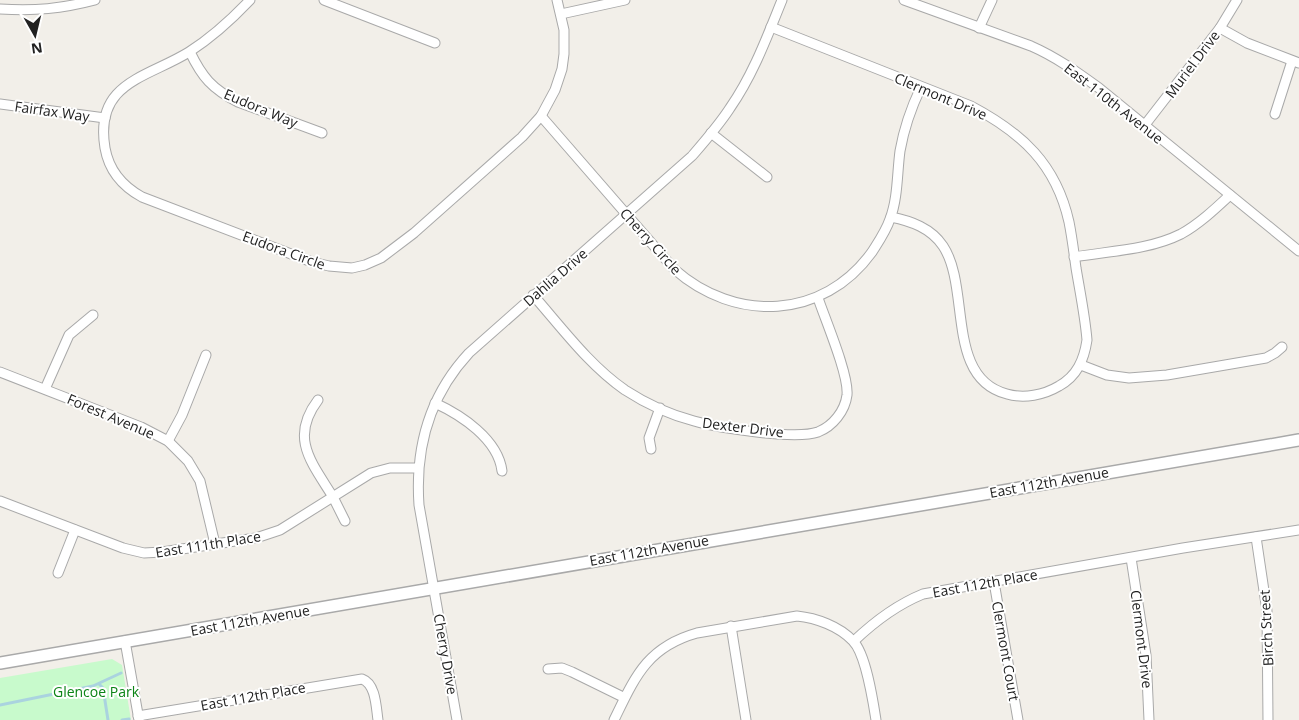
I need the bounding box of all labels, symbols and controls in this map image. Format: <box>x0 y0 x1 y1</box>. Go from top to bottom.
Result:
north arrow <box>10 10 60 60</box>
street label: Muriel Drive <box>1160 26 1224 102</box>
text: N <box>30 38 44 59</box>
street label: East 110th Avenue <box>1061 58 1168 148</box>
street label: Clermont Drive <box>892 68 990 124</box>
street label: Eudora Way <box>221 84 302 132</box>
street label: Fairfax Way <box>13 96 92 126</box>
street label: Cherry Circle <box>616 204 686 278</box>
street label: Eudora Circle <box>240 226 328 274</box>
street label: Dahlia Drive <box>519 244 591 310</box>
street label: Forest Avenue <box>64 389 158 443</box>
street label: Dexter Drive <box>701 413 785 441</box>
street label: East 112th Avenue <box>988 462 1110 502</box>
street label: East 111th Place <box>154 526 262 562</box>
street label: East 112th Avenue <box>588 530 710 570</box>
street label: East 112th Place <box>931 564 1039 602</box>
street label: Clermont Drive <box>1127 589 1157 689</box>
street label: Birch Street <box>1255 589 1277 667</box>
street label: East 112th Avenue <box>189 600 311 640</box>
street label: Clermont Court <box>988 600 1024 702</box>
street label: Cherry Drive <box>430 612 462 696</box>
street label: East 112th Place <box>199 677 307 715</box>
park label: Glencoe Park <box>53 682 140 701</box>

